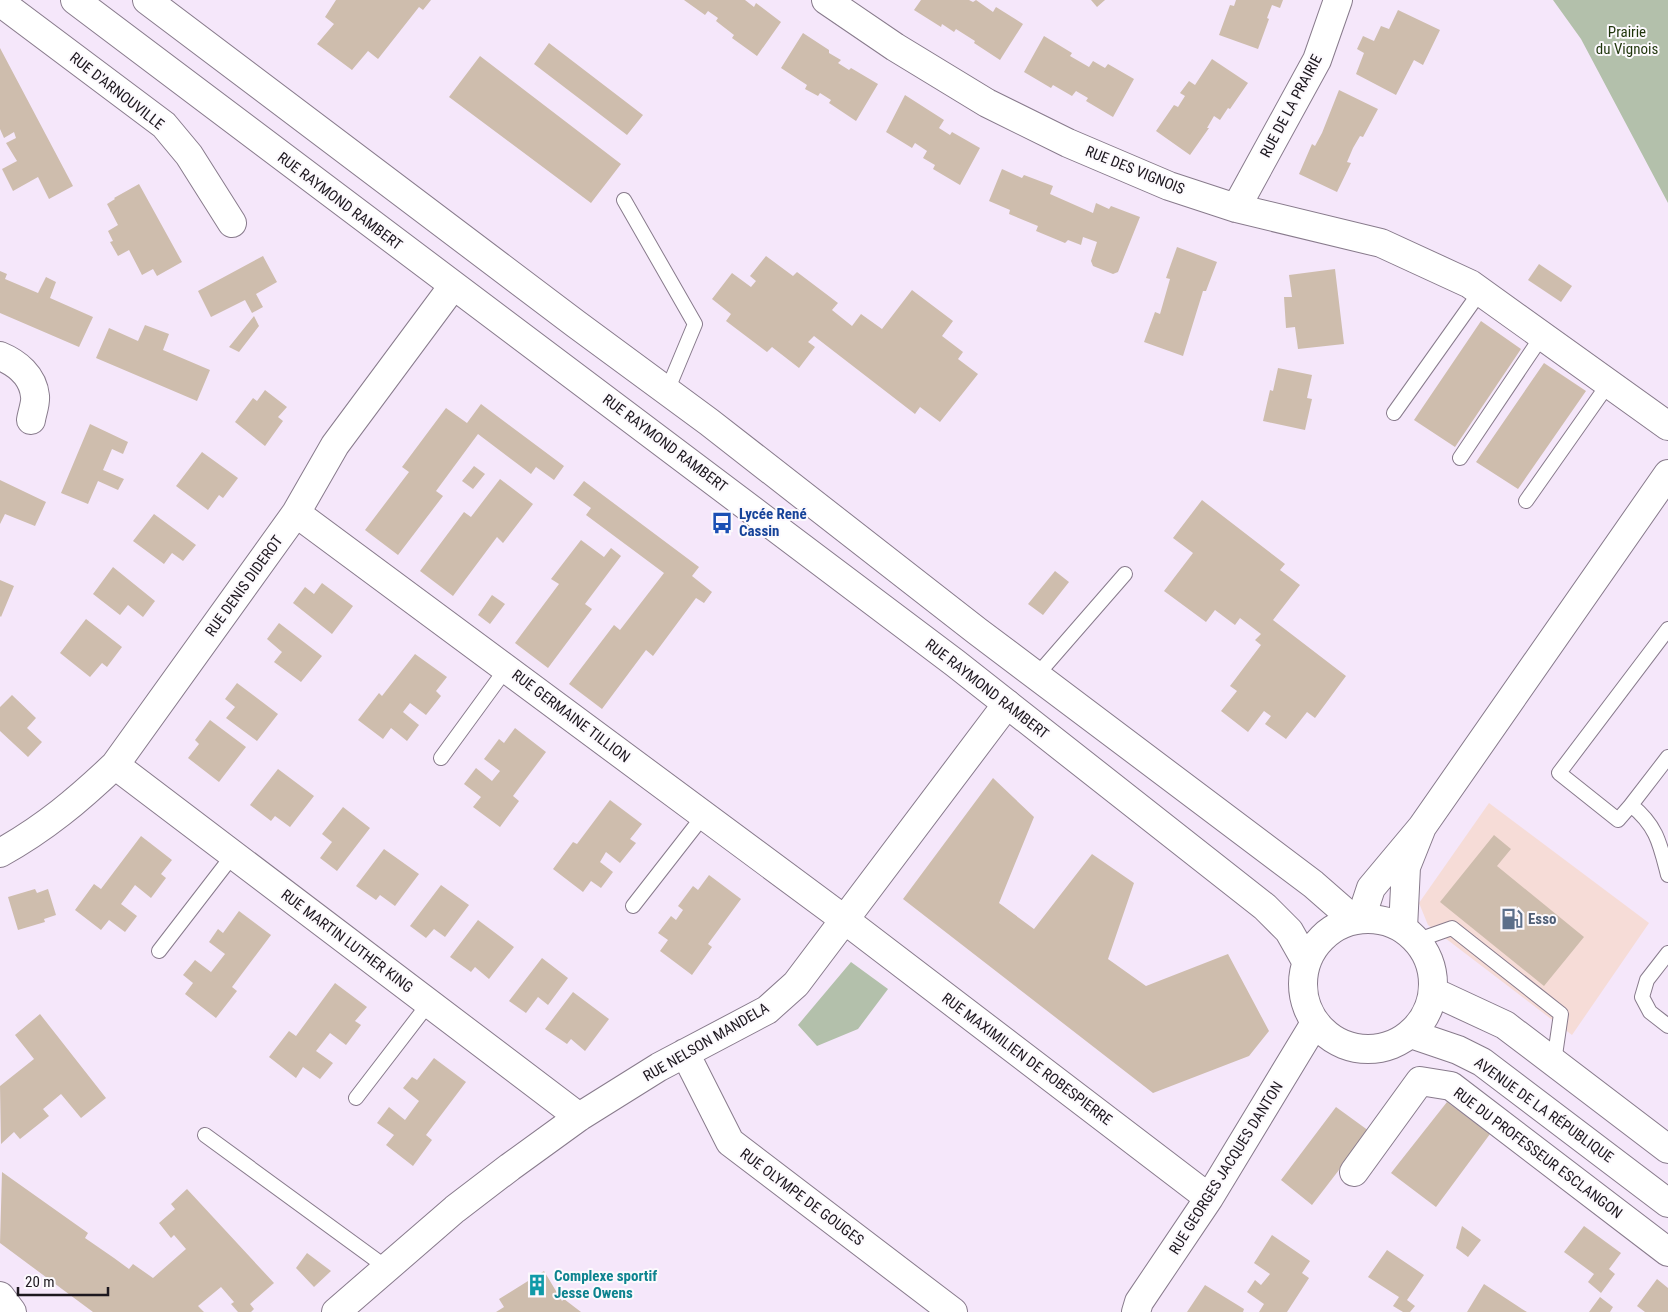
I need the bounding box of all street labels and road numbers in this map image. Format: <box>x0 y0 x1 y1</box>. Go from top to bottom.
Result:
street label: RUE D'ARNOUVILLE <box>66 49 168 133</box>
street label: RUE DE LA PRAIRIE <box>1256 51 1326 161</box>
street label: RUE DES VIGNOIS <box>1083 142 1187 198</box>
street label: RUE RAYMOND RAMBERT <box>274 148 406 254</box>
street label: RUE RAYMOND RAMBERT <box>599 390 731 496</box>
street label: RUE DENIS DIDEROT <box>201 532 287 640</box>
street label: RUE RAYMOND RAMBERT <box>922 635 1052 743</box>
street label: RUE GERMAINE TILLION <box>508 666 634 766</box>
street label: RUE MARTIN LUTHER KING <box>278 886 416 996</box>
street label: RUE MAXIMILIEN DE ROBESPIERRE <box>938 989 1116 1129</box>
street label: RUE NELSON MANDELA <box>640 999 772 1085</box>
street label: AVENUE DE LA RÉPUBLIQUE <box>1471 1054 1617 1166</box>
street label: RUE GEORGES JACQUES DANTON <box>1165 1078 1287 1258</box>
street label: RUE DU PROFESSEUR ESCLANGON <box>1450 1084 1626 1222</box>
street label: RUE OLYMPE DE GOUGES <box>737 1145 867 1249</box>

